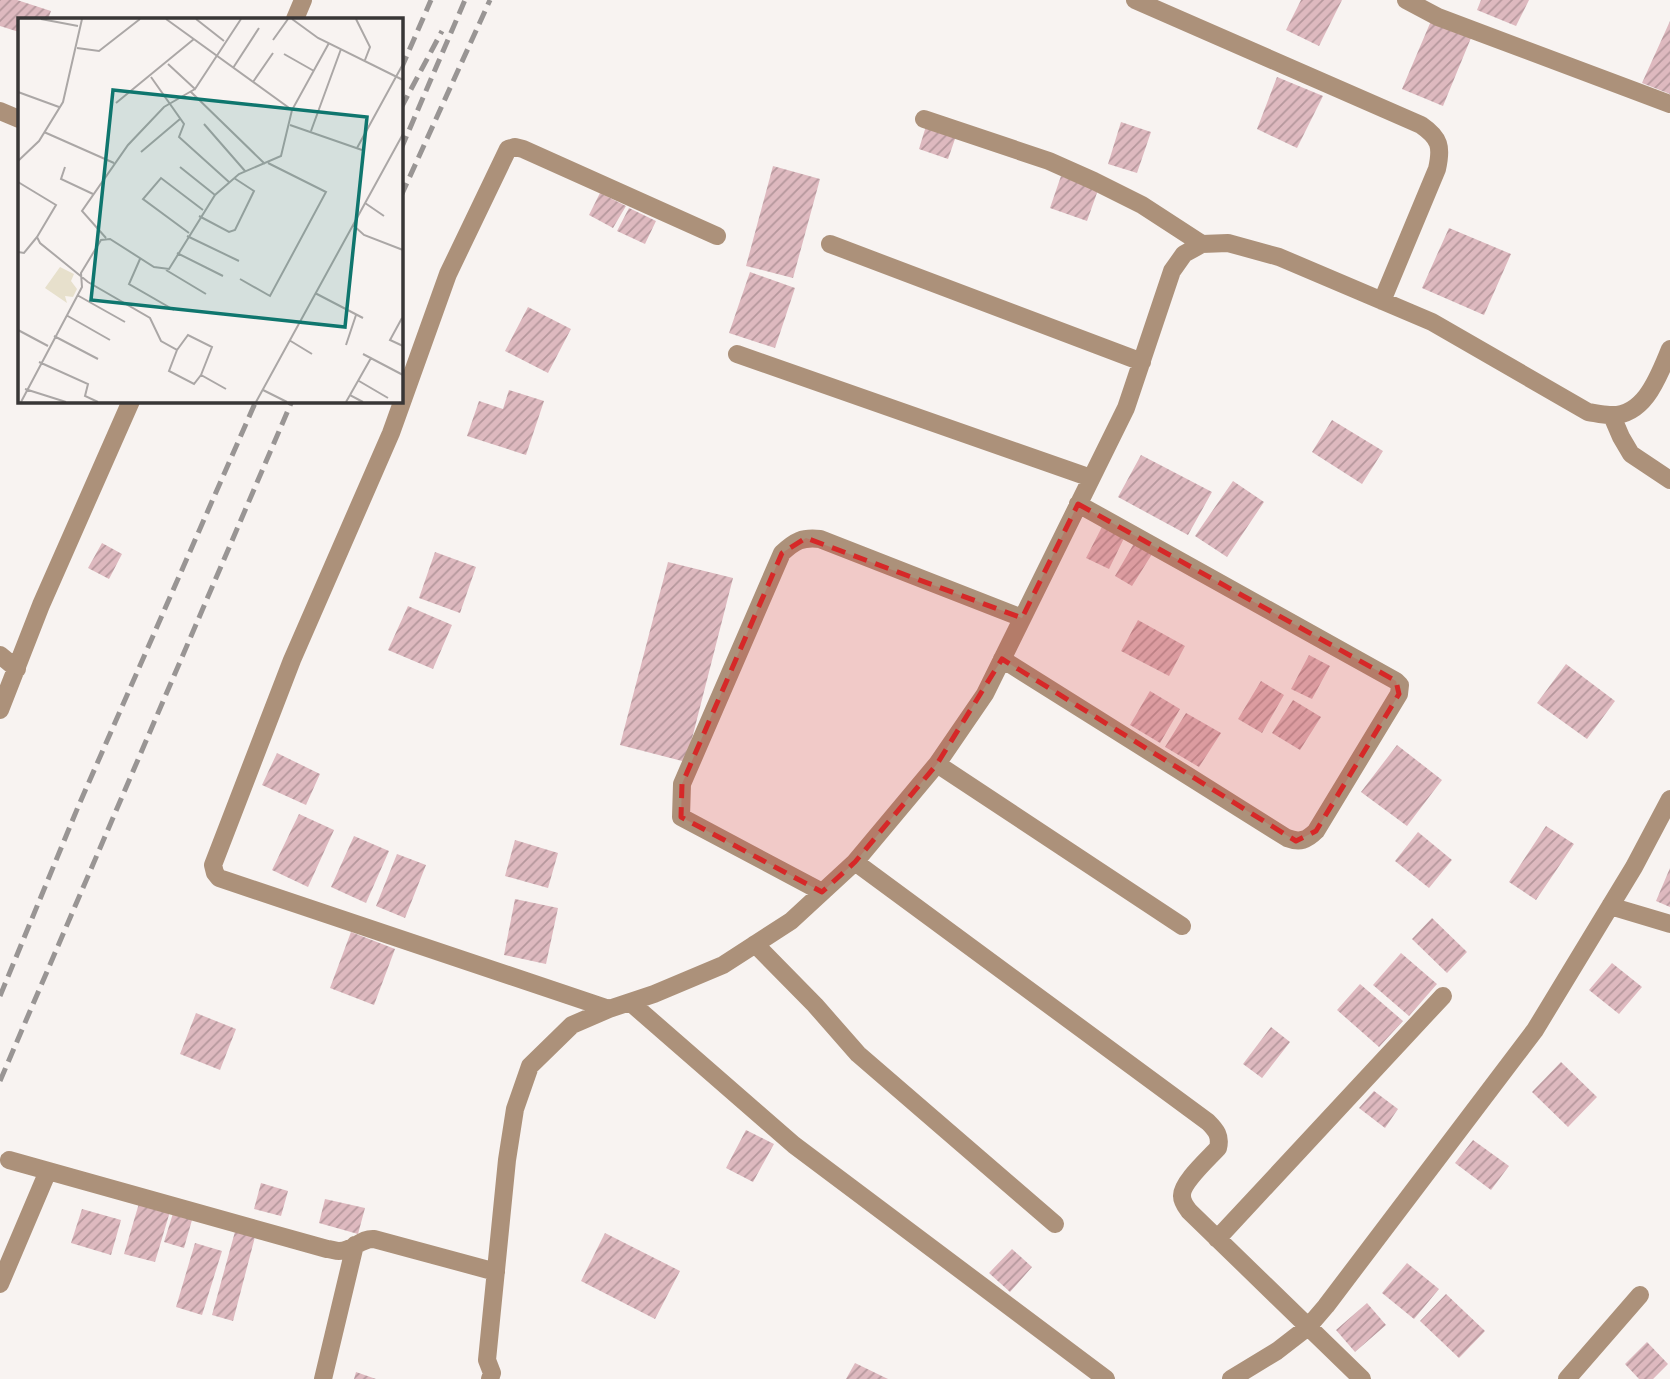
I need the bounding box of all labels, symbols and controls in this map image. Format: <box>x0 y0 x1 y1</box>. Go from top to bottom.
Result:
inset map <box>18 18 402 402</box>

